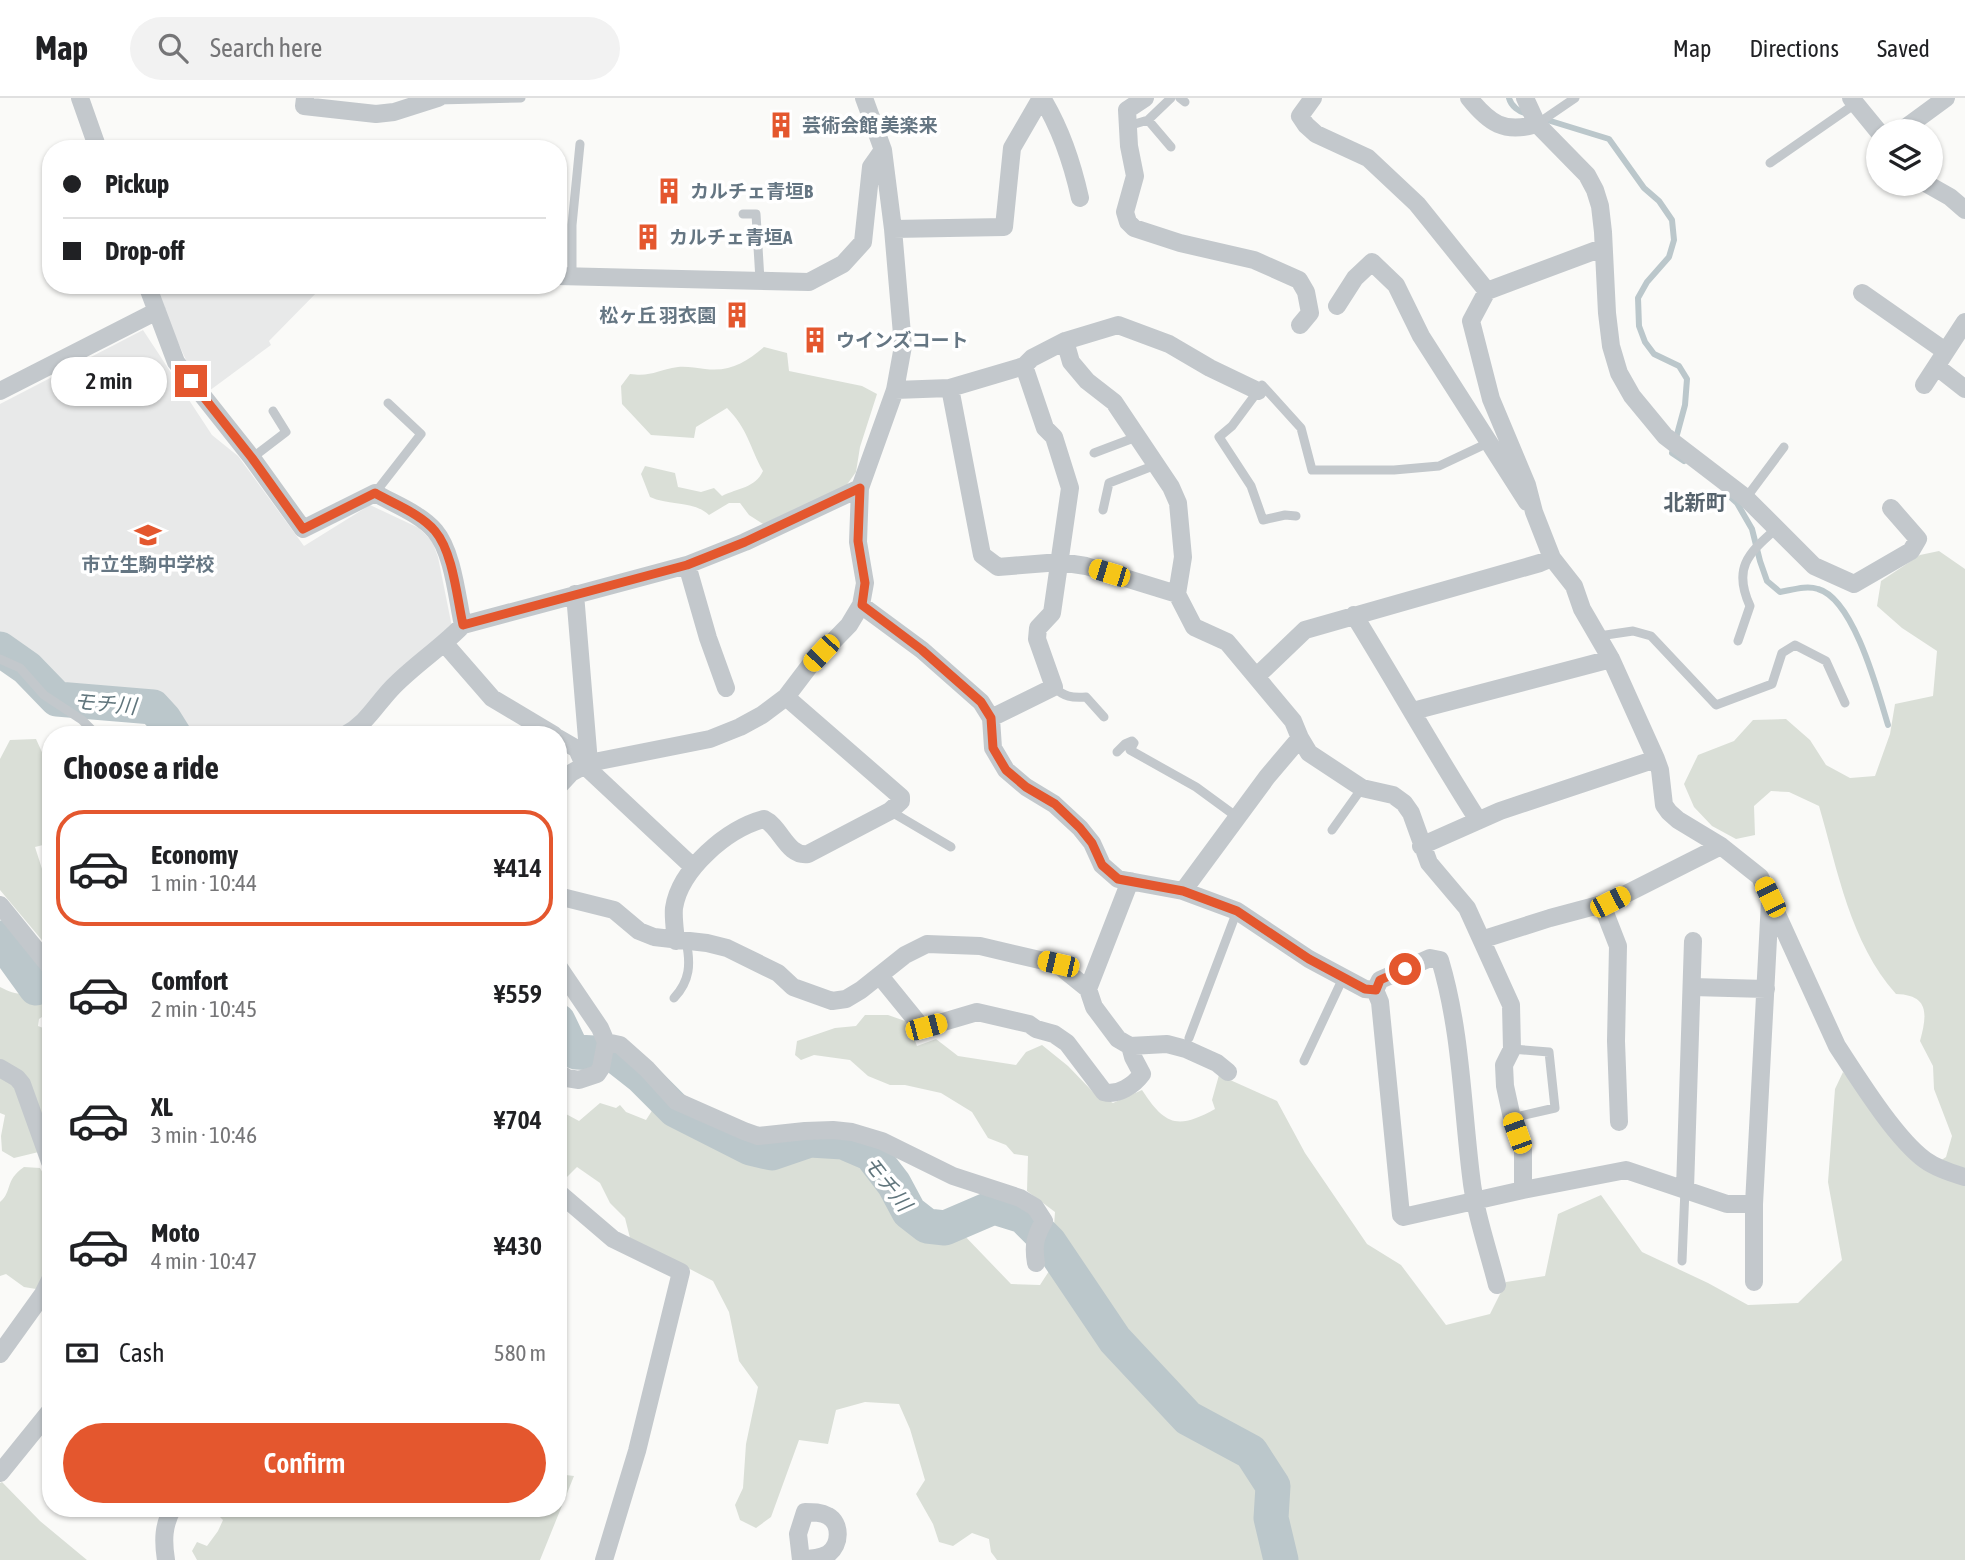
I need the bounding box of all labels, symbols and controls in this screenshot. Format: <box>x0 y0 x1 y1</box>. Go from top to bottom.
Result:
search box <box>130 17 620 80</box>
text: Map <box>35 29 88 67</box>
icon: search <box>154 29 192 67</box>
text: Search here <box>210 33 322 63</box>
text: Map <box>1673 35 1711 62</box>
text: Directions <box>1749 35 1839 62</box>
text: Saved <box>1877 35 1930 62</box>
building icon: 芸術会館 美楽来 <box>766 110 796 140</box>
place label: 芸術会館 美楽来 <box>802 114 938 136</box>
map controls <box>1866 119 1943 196</box>
button: layers <box>1866 119 1943 196</box>
text: Pickup <box>105 169 169 199</box>
building icon: カルチェ青垣B <box>654 176 684 206</box>
place label: カルチェ青垣B <box>690 180 813 202</box>
building icon: カルチェ青垣A <box>633 222 663 252</box>
place label: カルチェ青垣A <box>669 226 793 248</box>
text: Drop-off <box>105 236 185 266</box>
building icon: 松ヶ丘 羽衣園 <box>722 300 752 330</box>
place label: 松ヶ丘 羽衣園 <box>599 304 716 326</box>
building icon: ウインズコート <box>800 325 830 355</box>
place label: ウインズコート <box>836 329 969 351</box>
callout: 2 min <box>51 356 166 406</box>
route end <box>175 365 207 397</box>
text: 2 min <box>86 368 132 394</box>
district label: 北新町 <box>1664 490 1727 514</box>
school or university icon: 市立生駒中学校 <box>133 520 163 550</box>
place label: 市立生駒中学校 <box>81 553 215 575</box>
car <box>1086 557 1133 589</box>
car <box>799 630 844 676</box>
water label: モチ川 <box>73 688 139 718</box>
text: Choose a ride <box>63 749 219 786</box>
icon: car <box>67 837 130 900</box>
text: Economy <box>151 840 238 870</box>
text: ¥414 <box>494 853 542 883</box>
text: 1 min · 10:44 <box>151 870 257 896</box>
car <box>1752 874 1789 920</box>
car <box>1587 883 1634 921</box>
car <box>1036 949 1081 979</box>
route start <box>1389 953 1421 985</box>
icon: car <box>67 963 130 1026</box>
text: Comfort <box>151 966 228 996</box>
text: ¥559 <box>494 979 542 1009</box>
text: 2 min · 10:45 <box>151 996 257 1022</box>
car <box>903 1011 950 1043</box>
icon: car <box>67 1089 130 1152</box>
text: XL <box>151 1092 173 1122</box>
text: ¥704 <box>494 1105 542 1135</box>
car <box>1500 1110 1535 1156</box>
text: 3 min · 10:46 <box>151 1122 257 1148</box>
water label: モチ川 <box>859 1151 918 1217</box>
icon: car <box>67 1215 130 1278</box>
text: Moto <box>151 1218 200 1248</box>
text: ¥430 <box>494 1231 542 1261</box>
text: 4 min · 10:47 <box>151 1248 257 1274</box>
icon: cash <box>63 1334 101 1372</box>
text: Cash <box>119 1338 165 1368</box>
text: 580 m <box>494 1340 546 1366</box>
button: Confirm <box>63 1423 546 1503</box>

